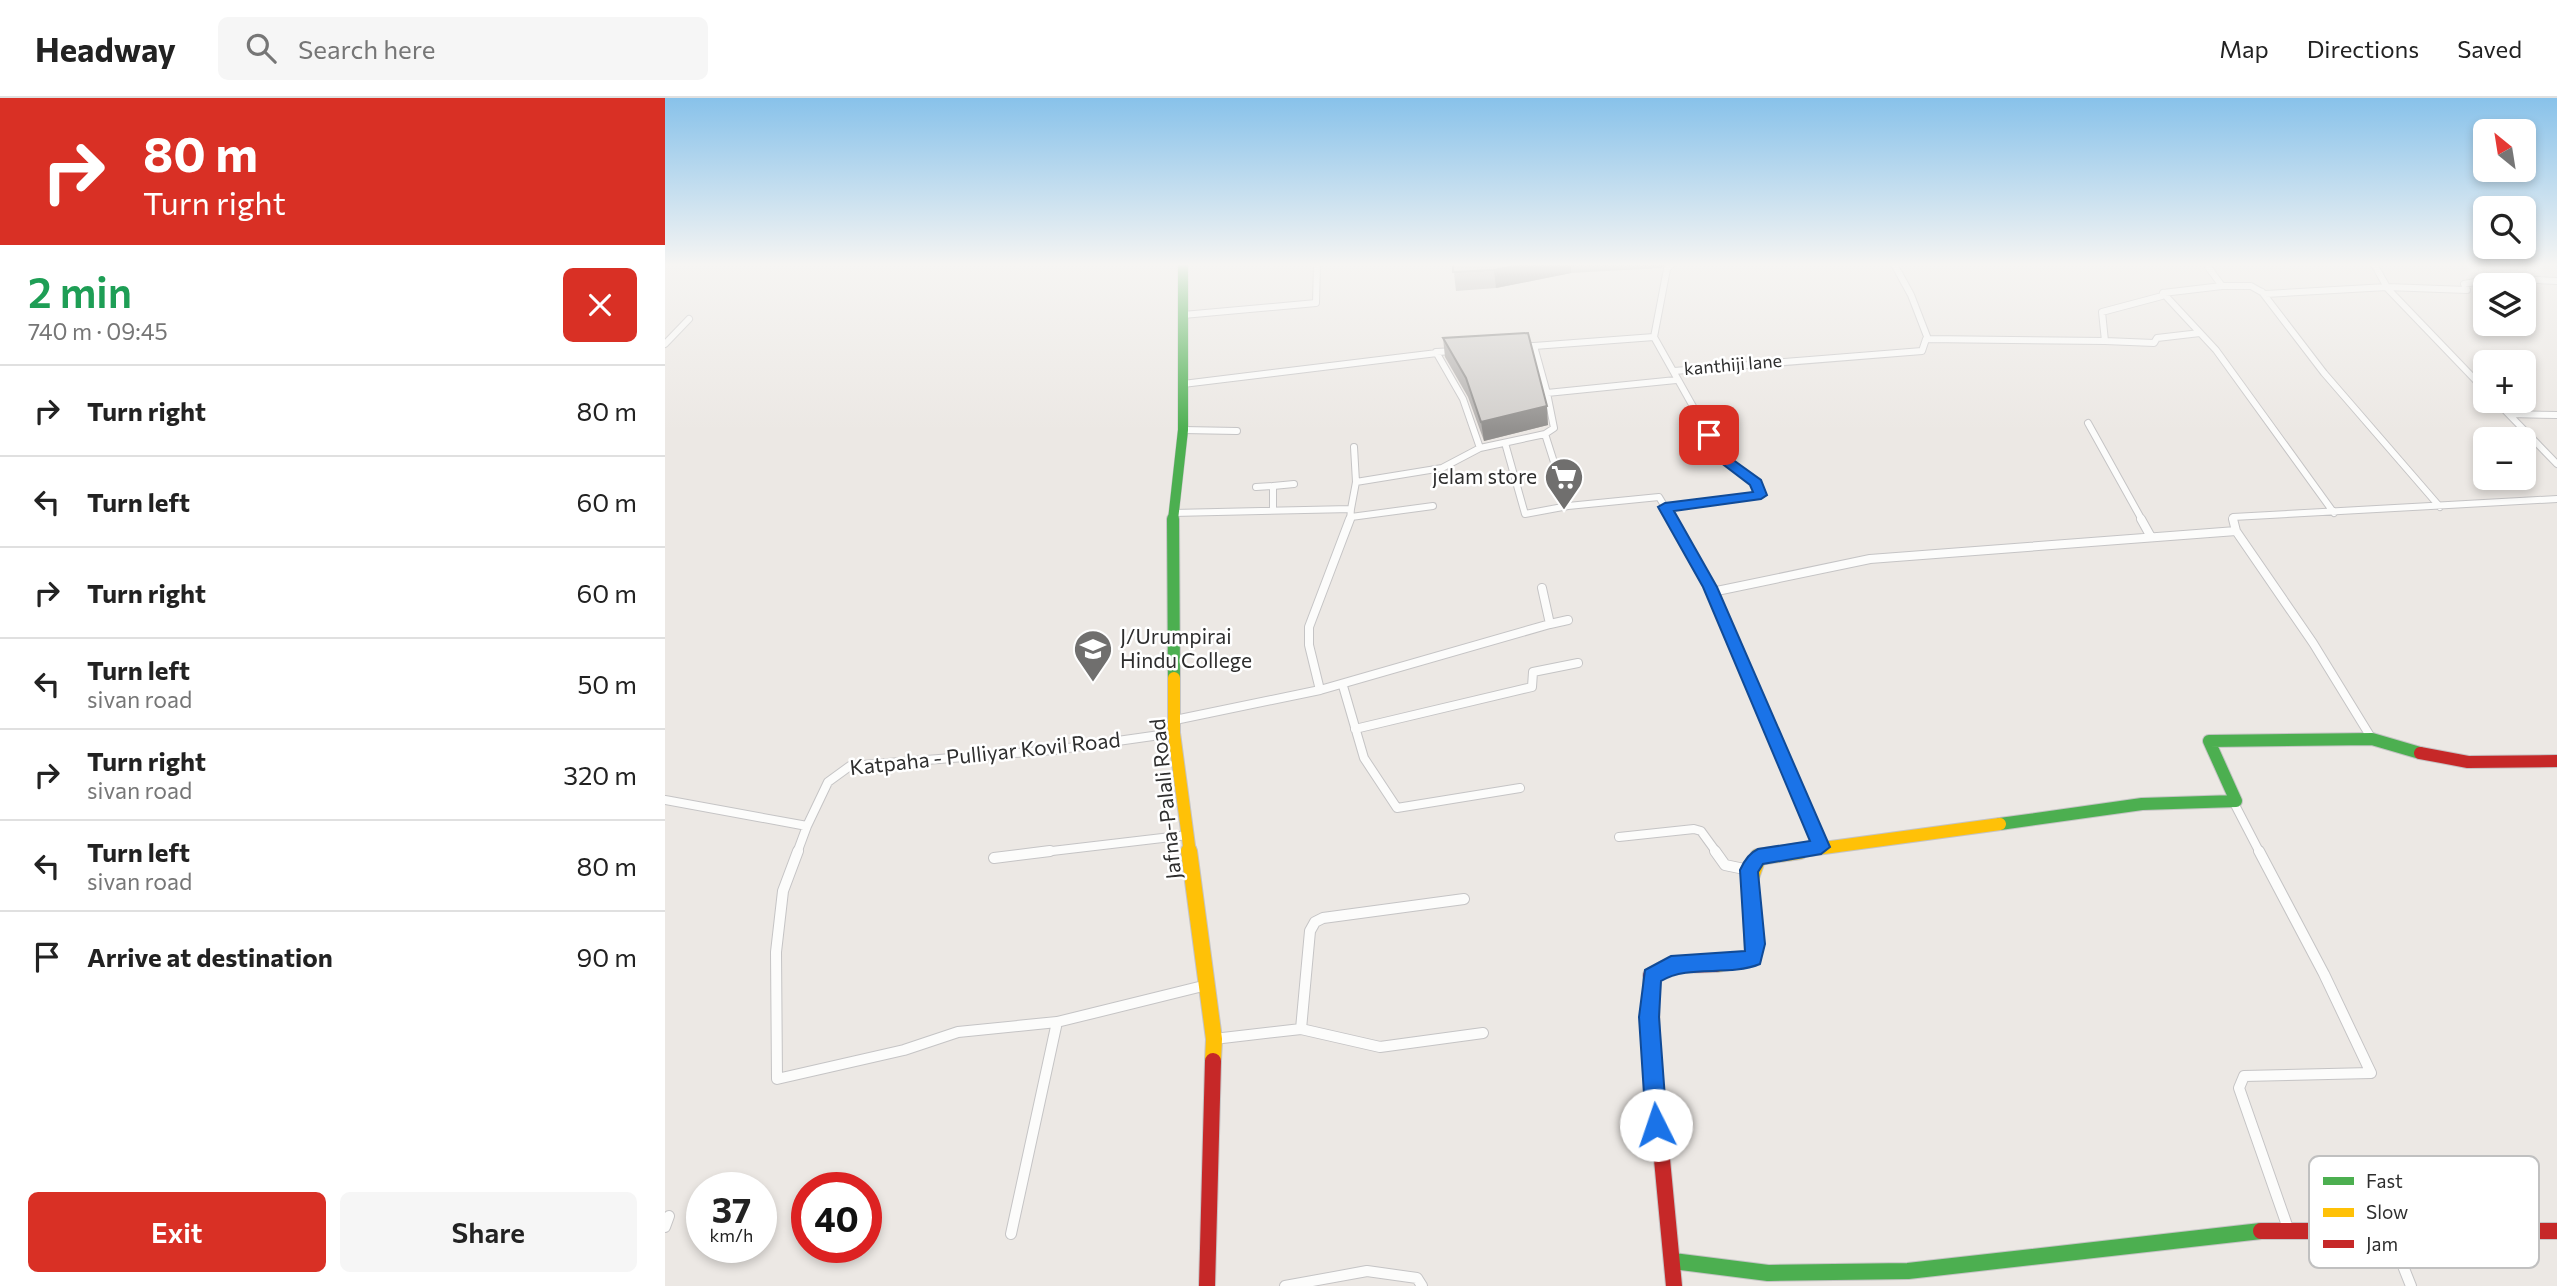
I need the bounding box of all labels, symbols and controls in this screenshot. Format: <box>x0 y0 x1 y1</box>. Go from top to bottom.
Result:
search box <box>218 17 708 80</box>
text: Headway <box>35 28 176 69</box>
icon: search <box>242 29 280 67</box>
text: Search here <box>298 33 436 64</box>
text: Map <box>2219 34 2269 63</box>
text: Directions <box>2307 34 2419 63</box>
text: Saved <box>2457 34 2522 63</box>
north arrow <box>2473 119 2536 182</box>
map controls <box>2473 119 2536 490</box>
text: 80 m <box>143 122 258 182</box>
icon: right <box>28 126 119 217</box>
text: Turn right <box>143 182 286 222</box>
button: search <box>2473 196 2536 259</box>
text: 2 min <box>28 265 132 317</box>
button: close <box>563 268 637 342</box>
button: layers <box>2473 273 2536 336</box>
text: 740 m · 09:45 <box>28 317 168 345</box>
street label: kanthiji lane <box>1683 349 1783 379</box>
button: + <box>2473 350 2536 413</box>
icon: right <box>28 392 66 430</box>
text: Turn right <box>87 395 206 426</box>
text: 80 m <box>577 395 637 426</box>
pin <box>1679 405 1739 465</box>
icon: arrive <box>1690 416 1728 454</box>
button: − <box>2473 427 2536 490</box>
supermarket icon: jelam store <box>1543 456 1585 511</box>
place label: jelam store <box>1432 463 1537 488</box>
icon: left <box>28 483 66 521</box>
text: Turn left <box>87 486 190 517</box>
text: 60 m <box>577 486 637 517</box>
icon: right <box>28 574 66 612</box>
text: Turn right <box>87 577 206 608</box>
text: 60 m <box>577 577 637 608</box>
place label: J/Urumpirai Hindu College <box>1120 623 1252 672</box>
school or university icon: J/Urumpirai Hindu College <box>1072 628 1114 683</box>
text: Turn left <box>87 654 190 685</box>
icon: left <box>28 665 66 703</box>
text: 50 m <box>577 668 637 699</box>
text: sivan road <box>87 685 192 713</box>
street label: Jafna-Palali Road <box>1144 718 1185 881</box>
street label: Katpaha - Pulliyar Kovil Road <box>848 726 1121 779</box>
text: Turn right <box>87 745 206 776</box>
icon: right <box>28 756 66 794</box>
text: 320 m <box>563 759 637 790</box>
text: sivan road <box>87 776 192 804</box>
text: Turn left <box>87 836 190 867</box>
icon: left <box>28 847 66 885</box>
text: 80 m <box>577 850 637 881</box>
text: sivan road <box>87 867 192 895</box>
icon: arrive <box>28 938 66 976</box>
text: Arrive at destination <box>87 941 333 972</box>
text: 90 m <box>577 941 637 972</box>
position arrow <box>1619 1088 1693 1162</box>
legend <box>2309 1156 2539 1268</box>
text: Fast <box>2366 1169 2403 1192</box>
speed limit sign: 40 <box>791 1172 882 1263</box>
text: 37 <box>712 1187 751 1230</box>
button: Exit <box>28 1192 326 1272</box>
button: Share <box>340 1192 637 1272</box>
text: Slow <box>2366 1200 2408 1223</box>
text: km/h <box>710 1224 753 1246</box>
text: Jam <box>2366 1232 2398 1255</box>

